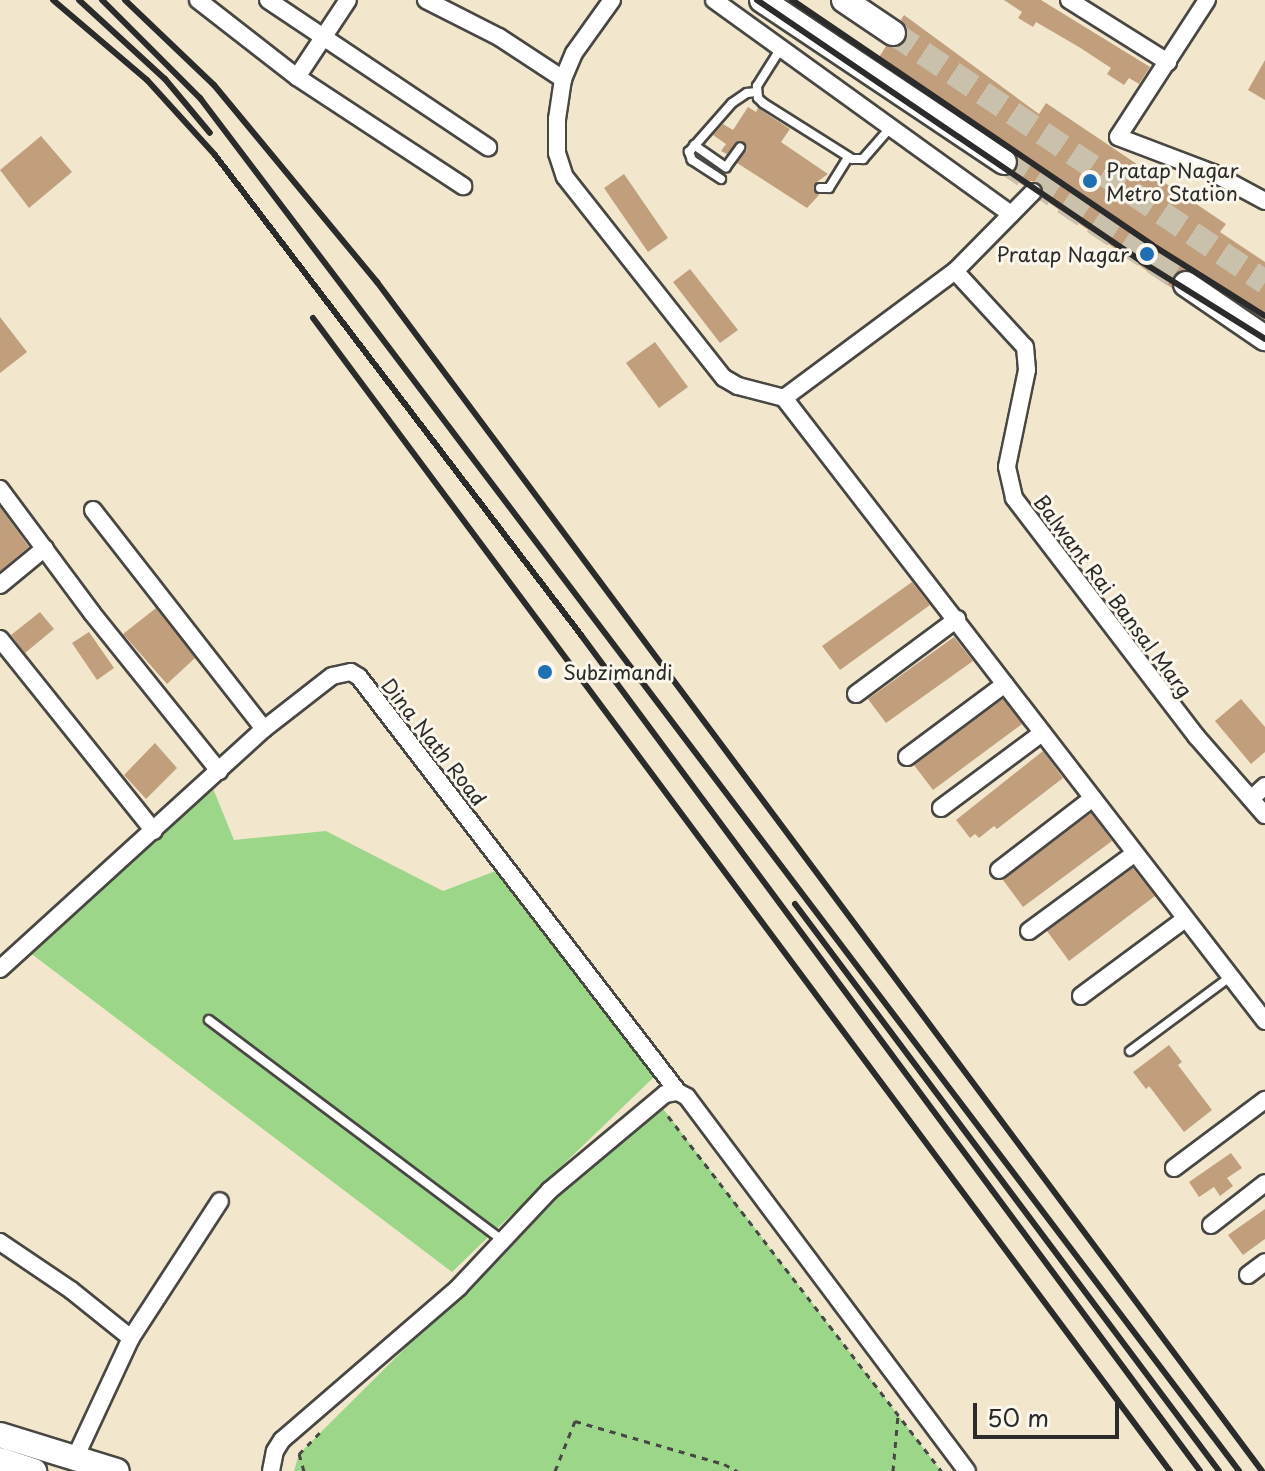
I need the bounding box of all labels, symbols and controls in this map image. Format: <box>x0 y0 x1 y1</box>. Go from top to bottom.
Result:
place label: Pratap Nagar Metro Station <box>1106 158 1239 205</box>
marker: Pratap Nagar Metro Station <box>1081 172 1099 190</box>
place label: Pratap Nagar <box>996 242 1129 266</box>
marker: Pratap Nagar <box>1136 243 1158 265</box>
street label: Balwant Rai Bansal Marg <box>1028 489 1198 703</box>
place label: Subzimandi <box>563 660 673 684</box>
marker: Subzimandi <box>534 661 556 683</box>
street label: Dina Nath Road <box>377 674 491 810</box>
scale bar <box>977 1387 1123 1437</box>
text: 50 m <box>987 1399 1049 1435</box>

